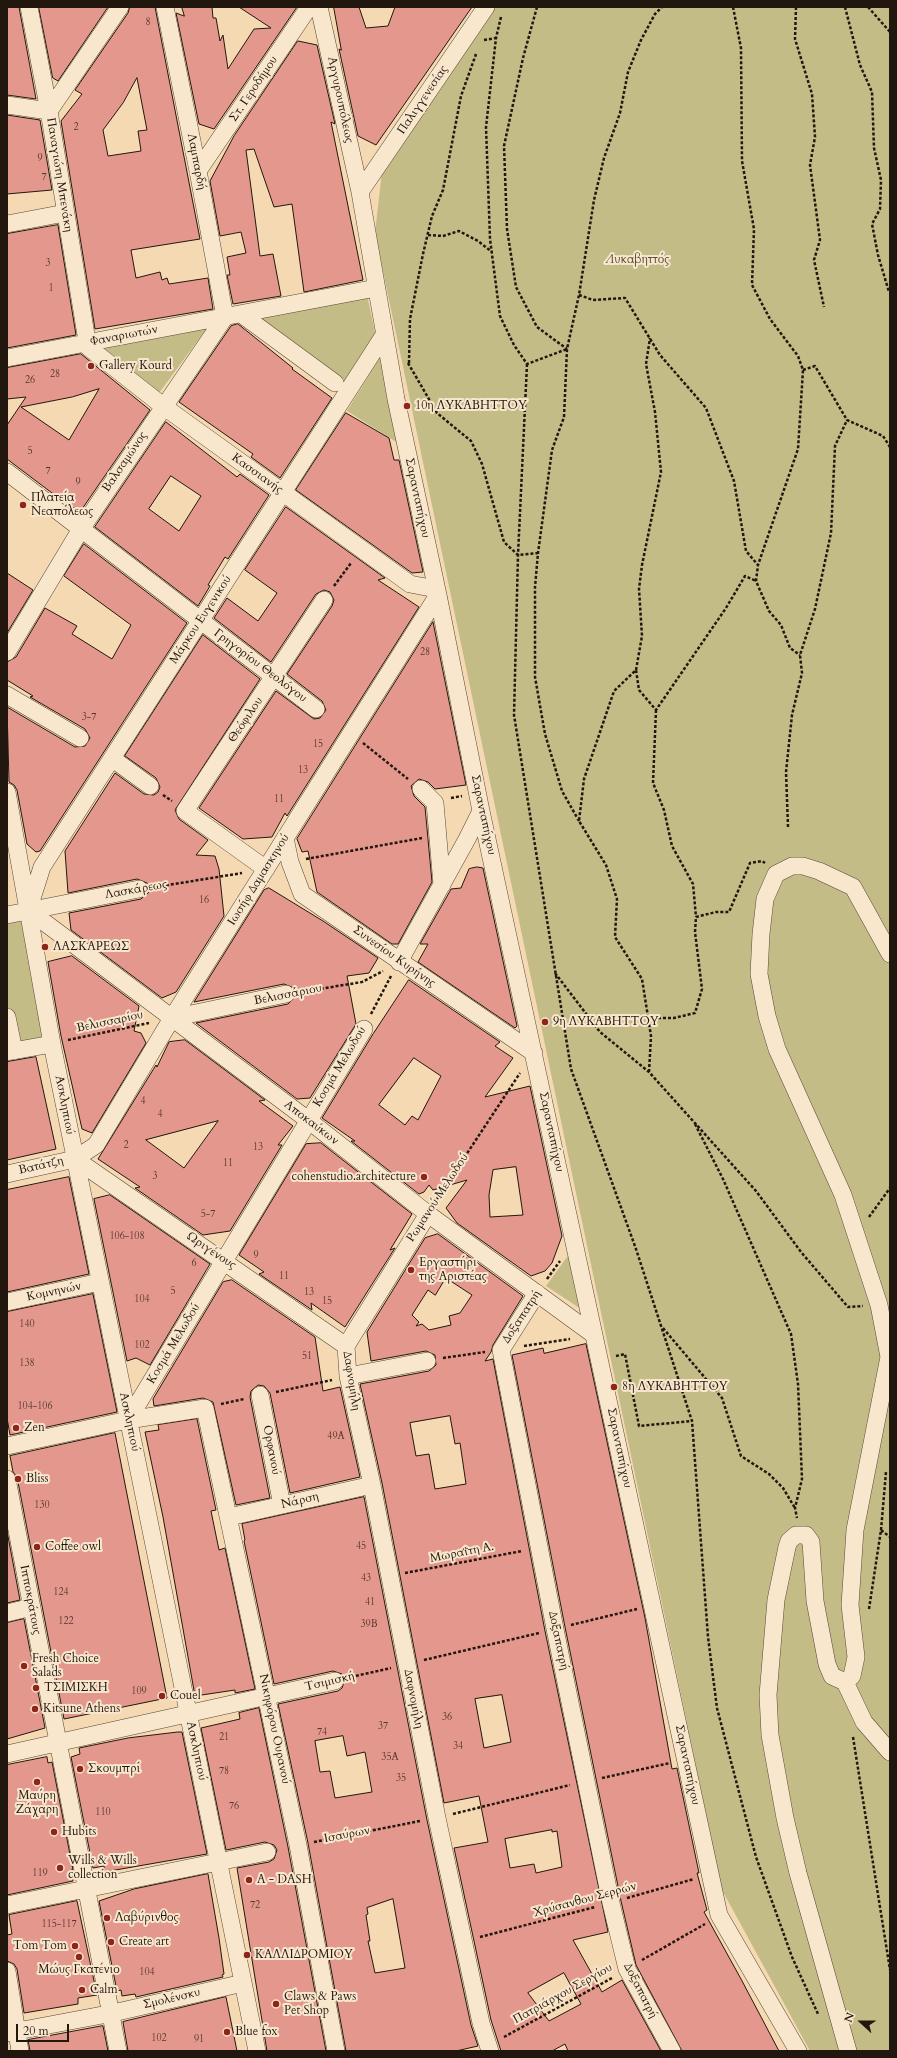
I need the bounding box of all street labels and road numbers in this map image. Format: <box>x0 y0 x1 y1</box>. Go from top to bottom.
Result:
street label: Στ. Γεροδήμου <box>227 53 281 125</box>
street label: Αργυρουπόλεως <box>324 56 356 144</box>
street label: Παλιγγενεσίας <box>395 63 451 137</box>
street label: Παναγιώτη Μπενάκη <box>43 117 75 233</box>
street label: Λαμπαρδή <box>183 132 209 192</box>
street label: Φαναριωτών <box>89 322 159 350</box>
street label: Βαλσαμώνος <box>100 429 150 495</box>
street label: Κασσιανής <box>229 451 285 497</box>
street label: Σαρανταπήχου <box>401 457 433 539</box>
street label: Μάρκου Ευγενικού <box>167 573 235 667</box>
street label: Γρηγορίου Θεολόγου <box>211 626 309 706</box>
street label: Θεόφιλου <box>226 695 266 745</box>
street label: Σαρανταπήχου <box>467 774 499 856</box>
street label: Ιωσήφ Δαμασκηνού <box>225 832 293 928</box>
street label: Λασκάρεως <box>104 877 168 903</box>
street label: Συνεσίου Κυρήνης <box>350 923 438 991</box>
street label: Βελισσάριου <box>253 981 323 1009</box>
street label: Βελισσαρίου <box>75 1008 145 1036</box>
street label: Κοσμά Μελωδού <box>310 1024 370 1110</box>
street label: Ασκληπιού <box>51 1074 77 1136</box>
street label: Σαρανταπήχου <box>535 1091 567 1173</box>
street label: Αποκαύκων <box>281 1098 341 1148</box>
street label: Ρωμανού Μελωδού <box>404 1151 472 1245</box>
street label: Βατάτζη <box>17 1154 65 1178</box>
street label: Ωριγένους <box>183 1229 239 1273</box>
street label: Κομνηνών <box>25 1279 83 1305</box>
street label: Δοξαπατρή <box>499 1288 545 1346</box>
street label: Κοσμά Μελωδού <box>144 1301 204 1387</box>
street label: Δαφνομήλη <box>339 1350 363 1412</box>
street label: Ασκληπιού <box>116 1391 142 1453</box>
street label: Σαρανταπήχου <box>603 1407 635 1489</box>
street label: Ορφανού <box>259 1424 283 1476</box>
street label: Νάρση <box>280 1490 320 1512</box>
street label: Μωραΐτη Α. <box>429 1540 495 1566</box>
street label: Ιπποκράτους <box>16 1564 44 1636</box>
street label: Δοξαπατρή <box>545 1610 571 1672</box>
street label: Δαφνομήλη <box>400 1668 426 1730</box>
street label: Τσιμισκή <box>304 1669 356 1695</box>
street label: Νικηφόρου Ουρανού <box>255 1673 293 1785</box>
street label: Ασκληπιού <box>183 1720 209 1782</box>
street label: Σαρανταπήχου <box>671 1724 703 1806</box>
street label: Ισαύρων <box>323 1823 371 1847</box>
street label: Χρύσανθου Σερρών <box>532 1879 638 1921</box>
street label: Πατριάρχου Σεργίου <box>511 1961 615 2027</box>
street label: Δοξαπατρή <box>620 1961 660 2021</box>
street label: Σμολένσκυ <box>142 1985 202 2013</box>

